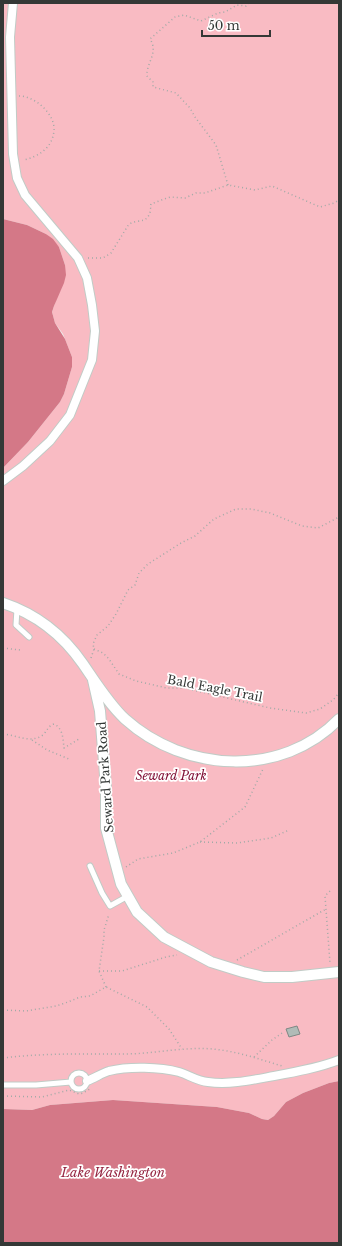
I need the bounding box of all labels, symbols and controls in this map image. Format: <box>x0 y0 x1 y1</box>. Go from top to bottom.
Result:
scale bar <box>202 12 270 38</box>
text: 50 m <box>208 18 240 33</box>
street label: Bald Eagle Trail <box>166 671 264 705</box>
street label: Seward Park Road <box>94 721 116 833</box>
park label: Seward Park <box>135 768 207 783</box>
water label: Lake Washington <box>60 1164 165 1181</box>

